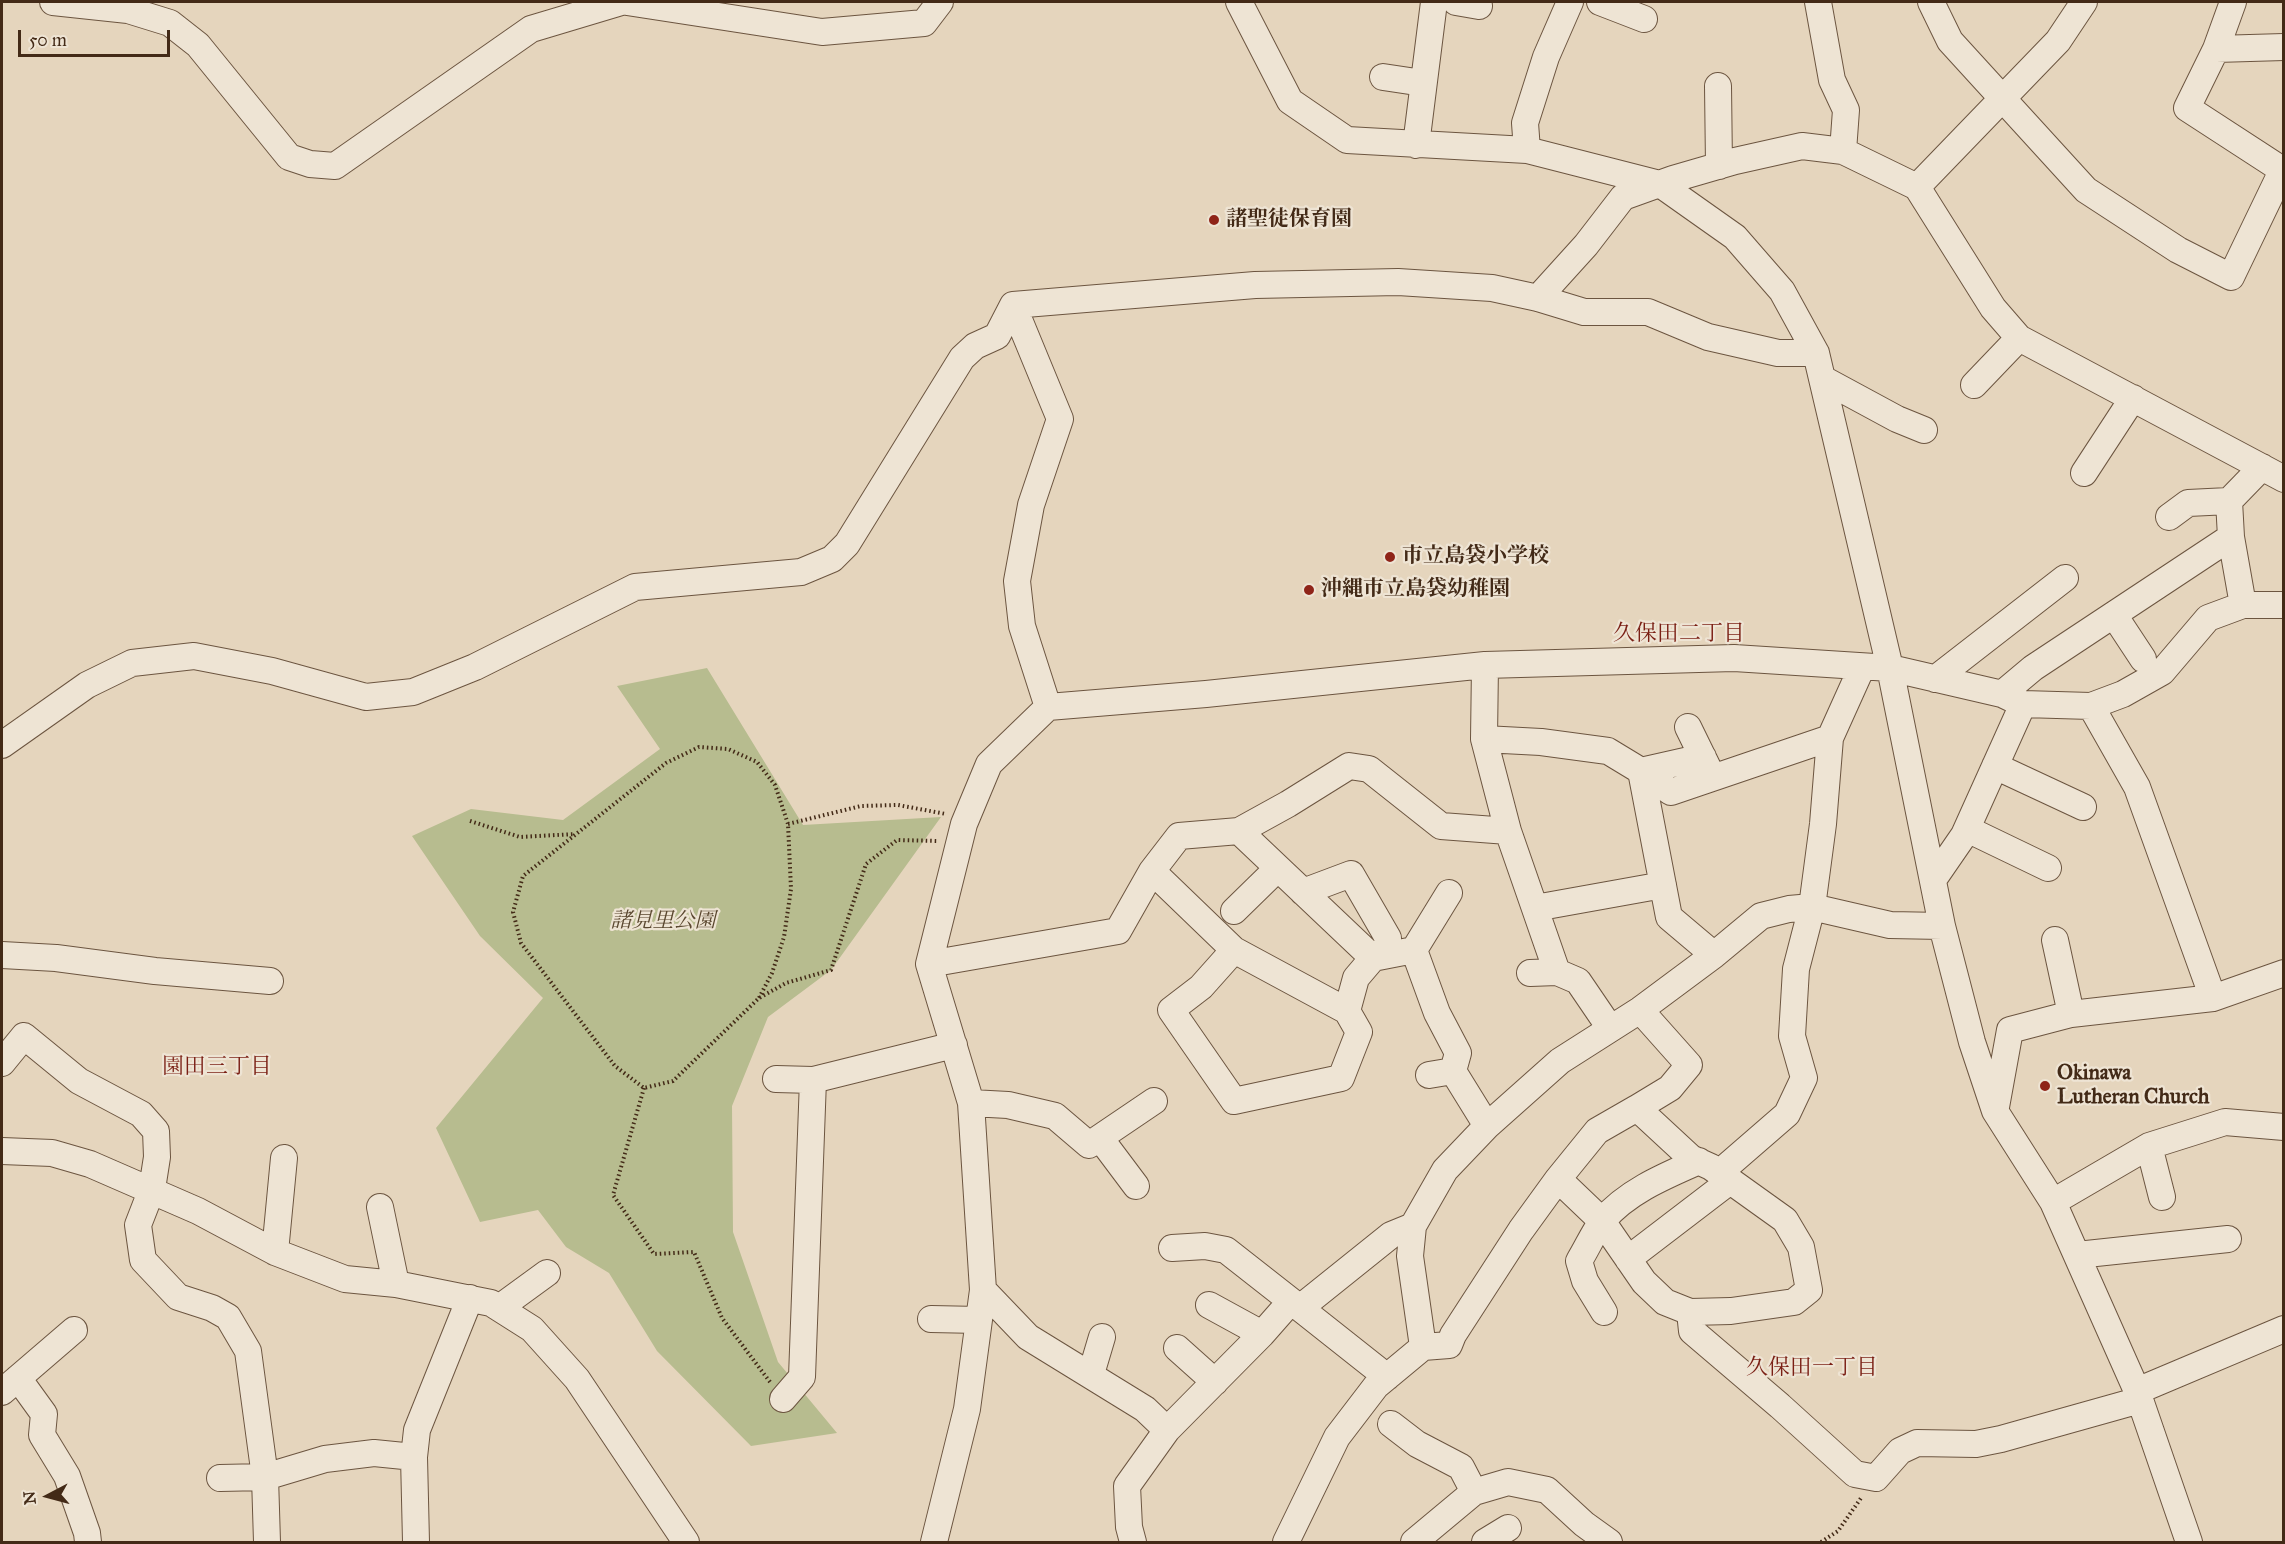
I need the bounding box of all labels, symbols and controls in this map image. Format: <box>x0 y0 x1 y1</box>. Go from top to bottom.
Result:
scale bar <box>21 18 172 56</box>
text: 50 m <box>29 29 67 51</box>
place label: 諸聖徒保育園 <box>1226 207 1352 233</box>
marker: 諸聖徒保育園 <box>1207 213 1221 227</box>
place label: 市立島袋小学校 <box>1402 544 1549 570</box>
marker: 市立島袋小学校 <box>1383 550 1397 564</box>
place label: 沖縄市立島袋幼稚園 <box>1321 577 1510 603</box>
marker: 沖縄市立島袋幼稚園 <box>1302 583 1316 597</box>
district label: 久保田二丁目 <box>1613 622 1745 648</box>
park label: 諸見里公園 <box>611 909 715 935</box>
district label: 園田三丁目 <box>162 1055 272 1081</box>
place label: Okinawa Lutheran Church <box>2057 1061 2209 1111</box>
marker: Okinawa Lutheran Church <box>2038 1079 2052 1093</box>
district label: 久保田一丁目 <box>1746 1356 1878 1382</box>
north arrow <box>18 1466 78 1526</box>
text: N <box>19 1490 40 1506</box>

